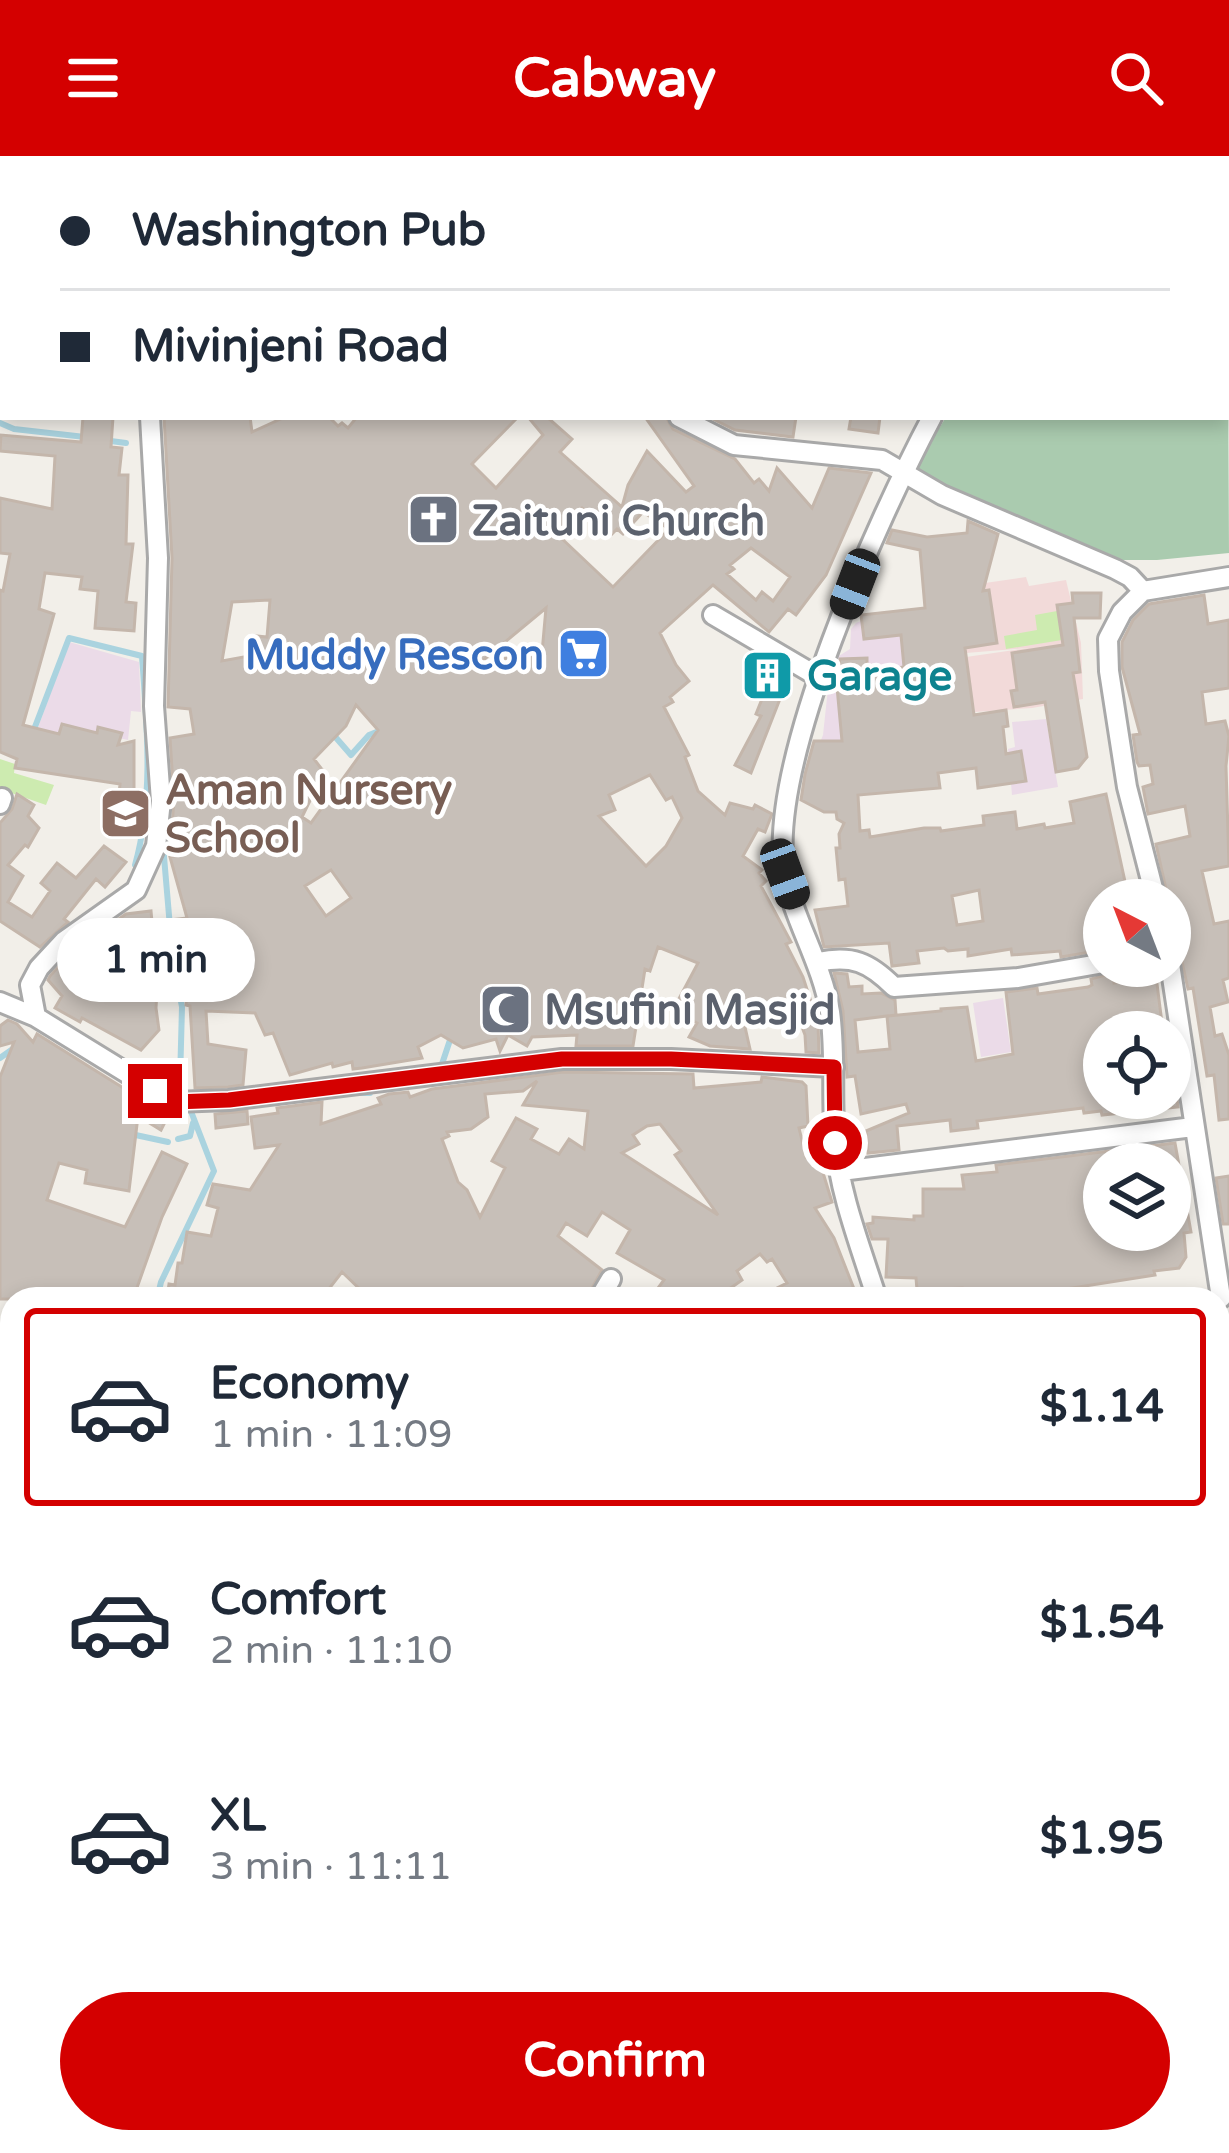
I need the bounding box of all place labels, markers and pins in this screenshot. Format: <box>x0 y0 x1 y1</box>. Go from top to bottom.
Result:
church icon: Zaituni Church <box>405 492 461 548</box>
place label: Zaituni Church <box>472 496 765 547</box>
supermarket icon: Muddy Rescon <box>555 626 611 682</box>
place label: Muddy Rescon <box>245 630 544 681</box>
building icon: Garage <box>740 647 796 703</box>
place label: Garage <box>807 651 952 702</box>
place label: Aman Nursery School <box>165 765 453 864</box>
school or university icon: Aman Nursery School <box>98 785 154 841</box>
mosque icon: Msufini Masjid <box>477 981 533 1037</box>
place label: Msufini Masjid <box>544 985 836 1036</box>

